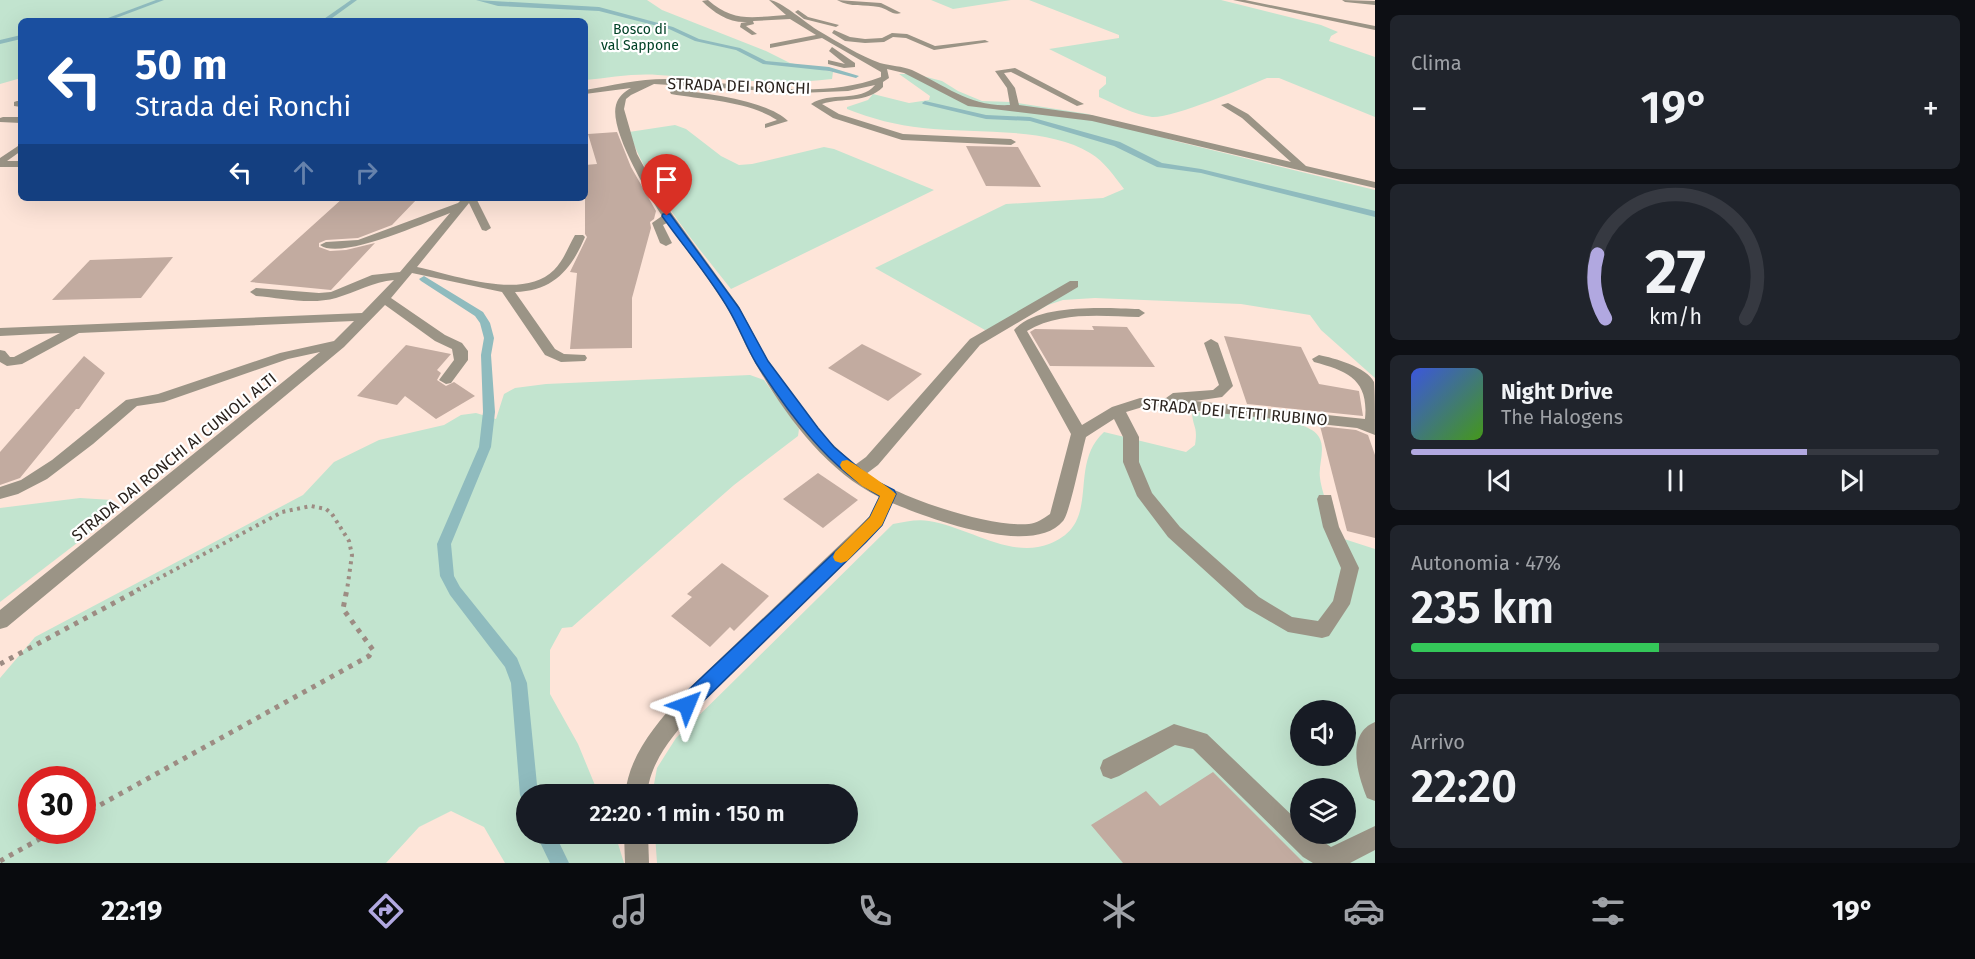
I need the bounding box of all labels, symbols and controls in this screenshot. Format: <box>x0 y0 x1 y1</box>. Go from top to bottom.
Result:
park label: Bosco di val Sappone <box>601 21 679 54</box>
text: 50 m <box>135 40 228 90</box>
icon: left <box>36 42 114 120</box>
text: Clima <box>1411 51 1462 75</box>
street label: STRADA DEI RONCHI <box>667 74 811 98</box>
text: 19° <box>1641 81 1709 135</box>
text: − <box>1411 89 1428 129</box>
text: + <box>1923 89 1939 129</box>
text: Strada dei Ronchi <box>135 91 351 123</box>
pin <box>641 154 692 216</box>
icon: left <box>224 156 257 189</box>
icon: ahead <box>287 156 320 189</box>
icon: right <box>350 156 383 189</box>
icon: arrive <box>650 163 683 196</box>
text: 27 <box>1645 235 1705 310</box>
text: km/h <box>1648 305 1702 331</box>
street label: STRADA DAI RONCHI AI CUNIOLI ALTI <box>68 369 280 545</box>
text: Night Drive <box>1501 378 1613 405</box>
street label: STRADA DEI TETTI RUBINO <box>1142 394 1328 430</box>
text: The Halogens <box>1501 405 1623 429</box>
icon: previous <box>1483 464 1516 497</box>
icon: pause <box>1659 464 1692 497</box>
icon: next <box>1835 464 1868 497</box>
text: Autonomia · 47% <box>1411 551 1561 575</box>
text: 235 km <box>1411 581 1554 635</box>
position arrow <box>655 673 719 737</box>
map controls <box>1290 700 1356 844</box>
button: sound <box>1290 700 1356 766</box>
text: Arrivo <box>1411 730 1465 754</box>
text: 22:20 <box>1411 760 1517 814</box>
speed limit sign: 30 <box>18 766 96 844</box>
button: layers <box>1290 778 1356 844</box>
text: 22:20 · 1 min · 150 m <box>589 800 785 827</box>
icon: directions <box>365 890 407 932</box>
icon: music <box>609 890 651 932</box>
icon: phone <box>854 890 896 932</box>
icon: climate <box>1098 890 1140 932</box>
icon: car <box>1343 890 1385 932</box>
icon: filters <box>1587 890 1629 932</box>
text: 22:19 <box>101 895 162 927</box>
text: 19° <box>1832 895 1874 927</box>

